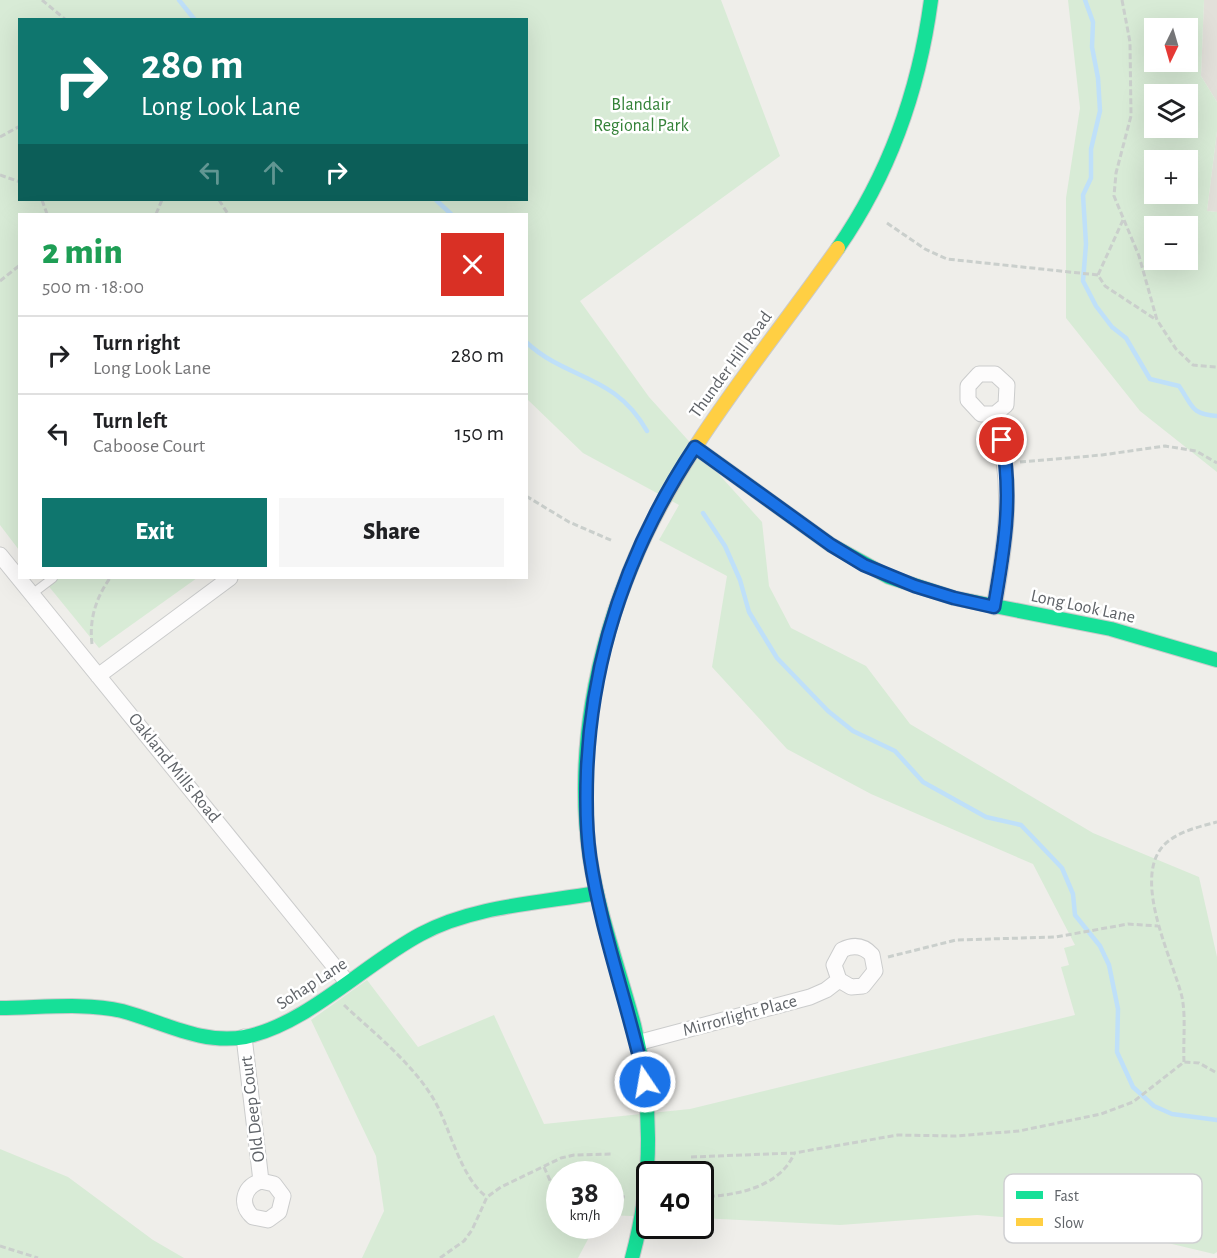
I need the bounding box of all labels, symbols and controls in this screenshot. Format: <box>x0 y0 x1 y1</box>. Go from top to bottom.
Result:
north arrow <box>1144 18 1198 72</box>
map controls <box>1144 18 1198 270</box>
icon: right <box>42 42 120 120</box>
text: 280 m <box>141 44 244 86</box>
button: layers <box>1144 84 1198 138</box>
text: Long Look Lane <box>141 93 300 120</box>
park label: Blandair Regional Park <box>593 96 689 135</box>
button: + <box>1144 150 1198 204</box>
icon: left <box>194 156 227 189</box>
icon: ahead <box>257 156 290 189</box>
icon: right <box>320 156 353 189</box>
button: − <box>1144 216 1198 270</box>
button: close <box>441 233 504 296</box>
text: 2 min <box>42 234 123 270</box>
text: 500 m · 18:00 <box>42 277 144 297</box>
street label: Thunder Hill Road <box>686 308 776 422</box>
text: Turn right <box>93 332 180 354</box>
icon: right <box>42 339 75 372</box>
text: 280 m <box>451 344 504 366</box>
text: Long Look Lane <box>93 358 211 378</box>
text: Turn left <box>93 410 167 432</box>
pin <box>976 414 1027 465</box>
icon: left <box>42 417 75 450</box>
text: 150 m <box>454 422 504 444</box>
icon: arrive <box>985 423 1018 456</box>
text: Caboose Court <box>93 436 205 456</box>
button: Exit <box>42 498 267 567</box>
button: Share <box>279 498 504 567</box>
street label: Long Look Lane <box>1029 587 1137 627</box>
street label: Oakland Mills Road <box>125 710 223 826</box>
street label: Sohap Lane <box>274 955 350 1013</box>
street label: Mirrorlight Place <box>681 992 799 1040</box>
position arrow <box>613 1050 677 1114</box>
street label: Old Deep Court <box>238 1055 268 1163</box>
speed limit sign: 40 <box>636 1161 714 1239</box>
legend <box>1004 1174 1202 1243</box>
text: 38 <box>571 1178 599 1208</box>
text: Fast <box>1054 1188 1079 1204</box>
text: km/h <box>570 1208 600 1223</box>
text: Slow <box>1054 1215 1084 1231</box>

